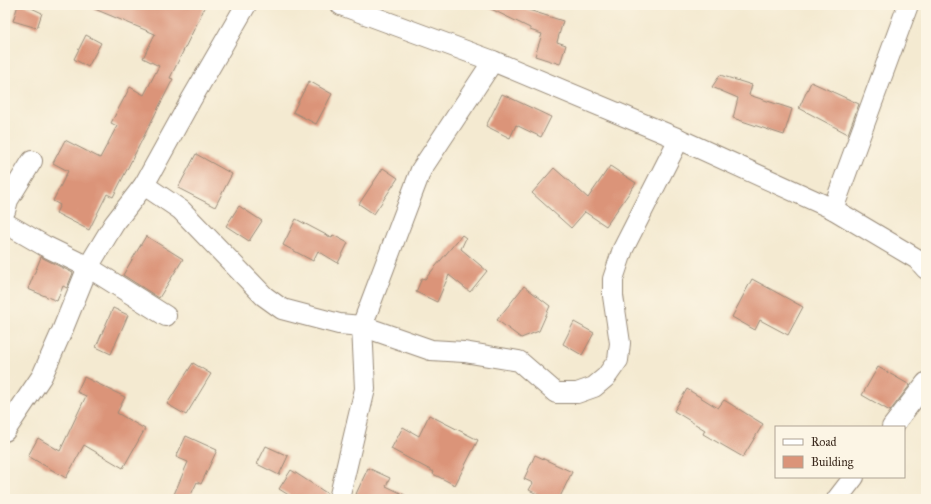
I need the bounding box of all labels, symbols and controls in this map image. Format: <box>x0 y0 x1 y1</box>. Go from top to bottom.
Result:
legend <box>775 426 905 478</box>
text: Road <box>811 435 837 449</box>
text: Building <box>811 455 854 470</box>

